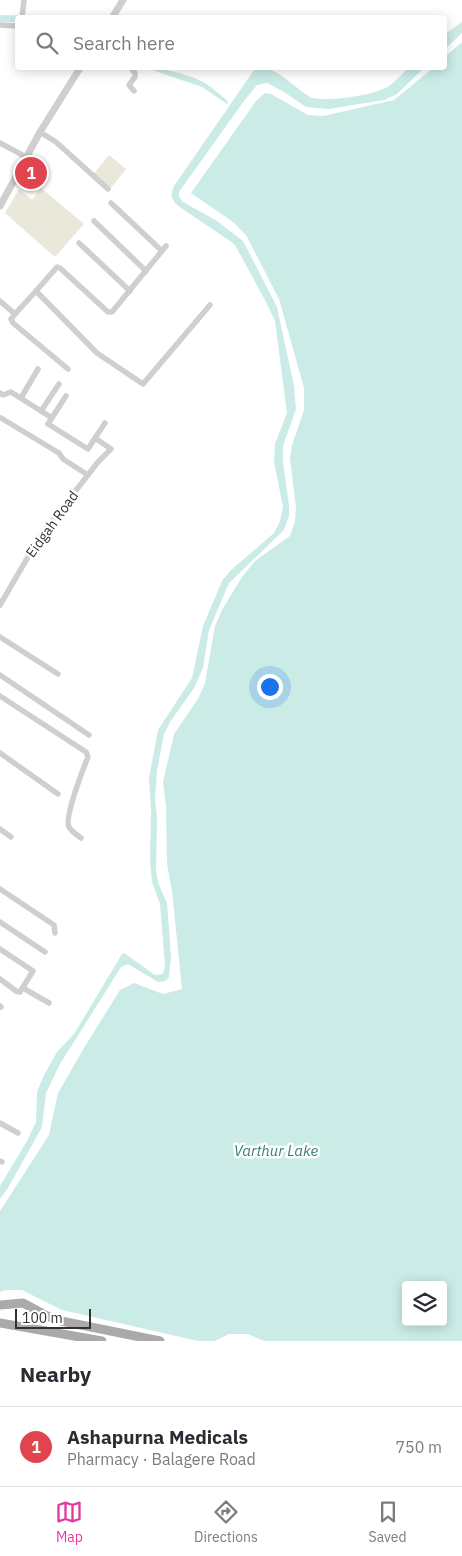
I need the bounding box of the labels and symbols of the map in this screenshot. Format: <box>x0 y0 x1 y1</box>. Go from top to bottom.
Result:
pin: 1 <box>15 154 47 192</box>
street label: Eidgah Road <box>22 487 82 561</box>
your location <box>257 674 283 700</box>
water label: Varthur Lake <box>234 1141 319 1160</box>
scale bar <box>15 1306 91 1329</box>

